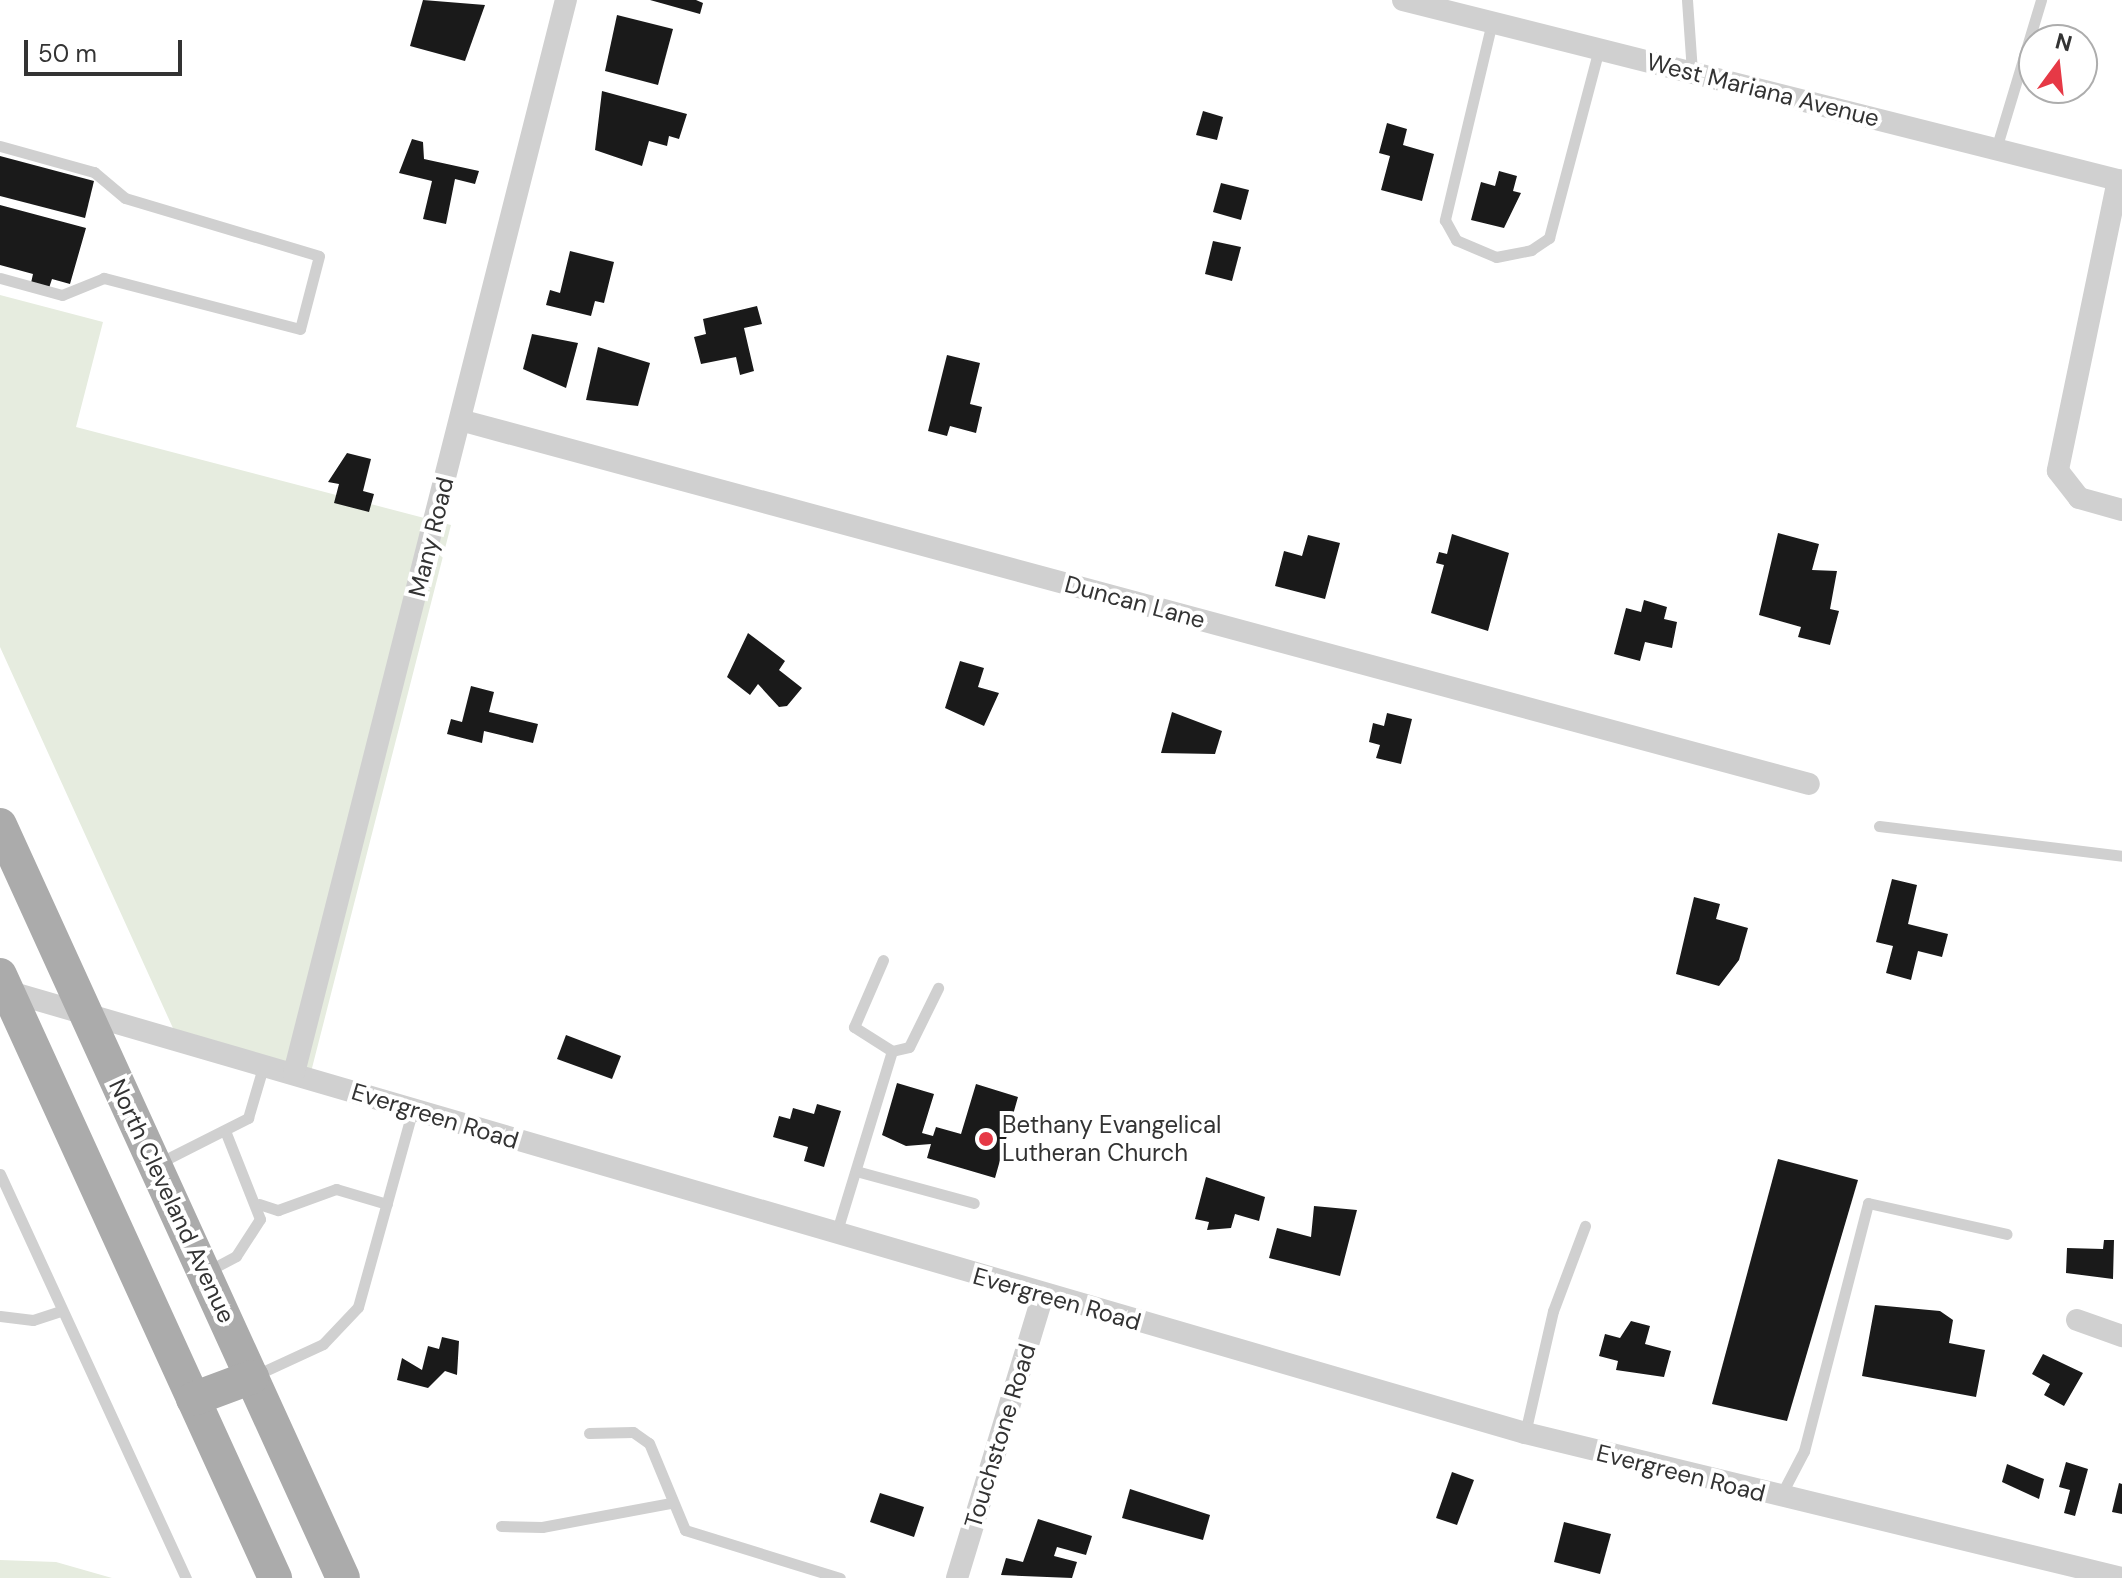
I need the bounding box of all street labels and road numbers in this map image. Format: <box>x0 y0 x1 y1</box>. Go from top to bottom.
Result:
street label: West Mariana Avenue <box>1644 47 1882 133</box>
street label: Many Road <box>402 474 460 600</box>
street label: Duncan Lane <box>1062 569 1208 635</box>
street label: North Cleveland Avenue <box>103 1074 241 1328</box>
street label: Evergreen Road <box>348 1077 522 1155</box>
street label: Evergreen Road <box>970 1261 1144 1337</box>
street label: Touchstone Road <box>958 1340 1042 1532</box>
street label: Evergreen Road <box>1594 1438 1768 1508</box>

